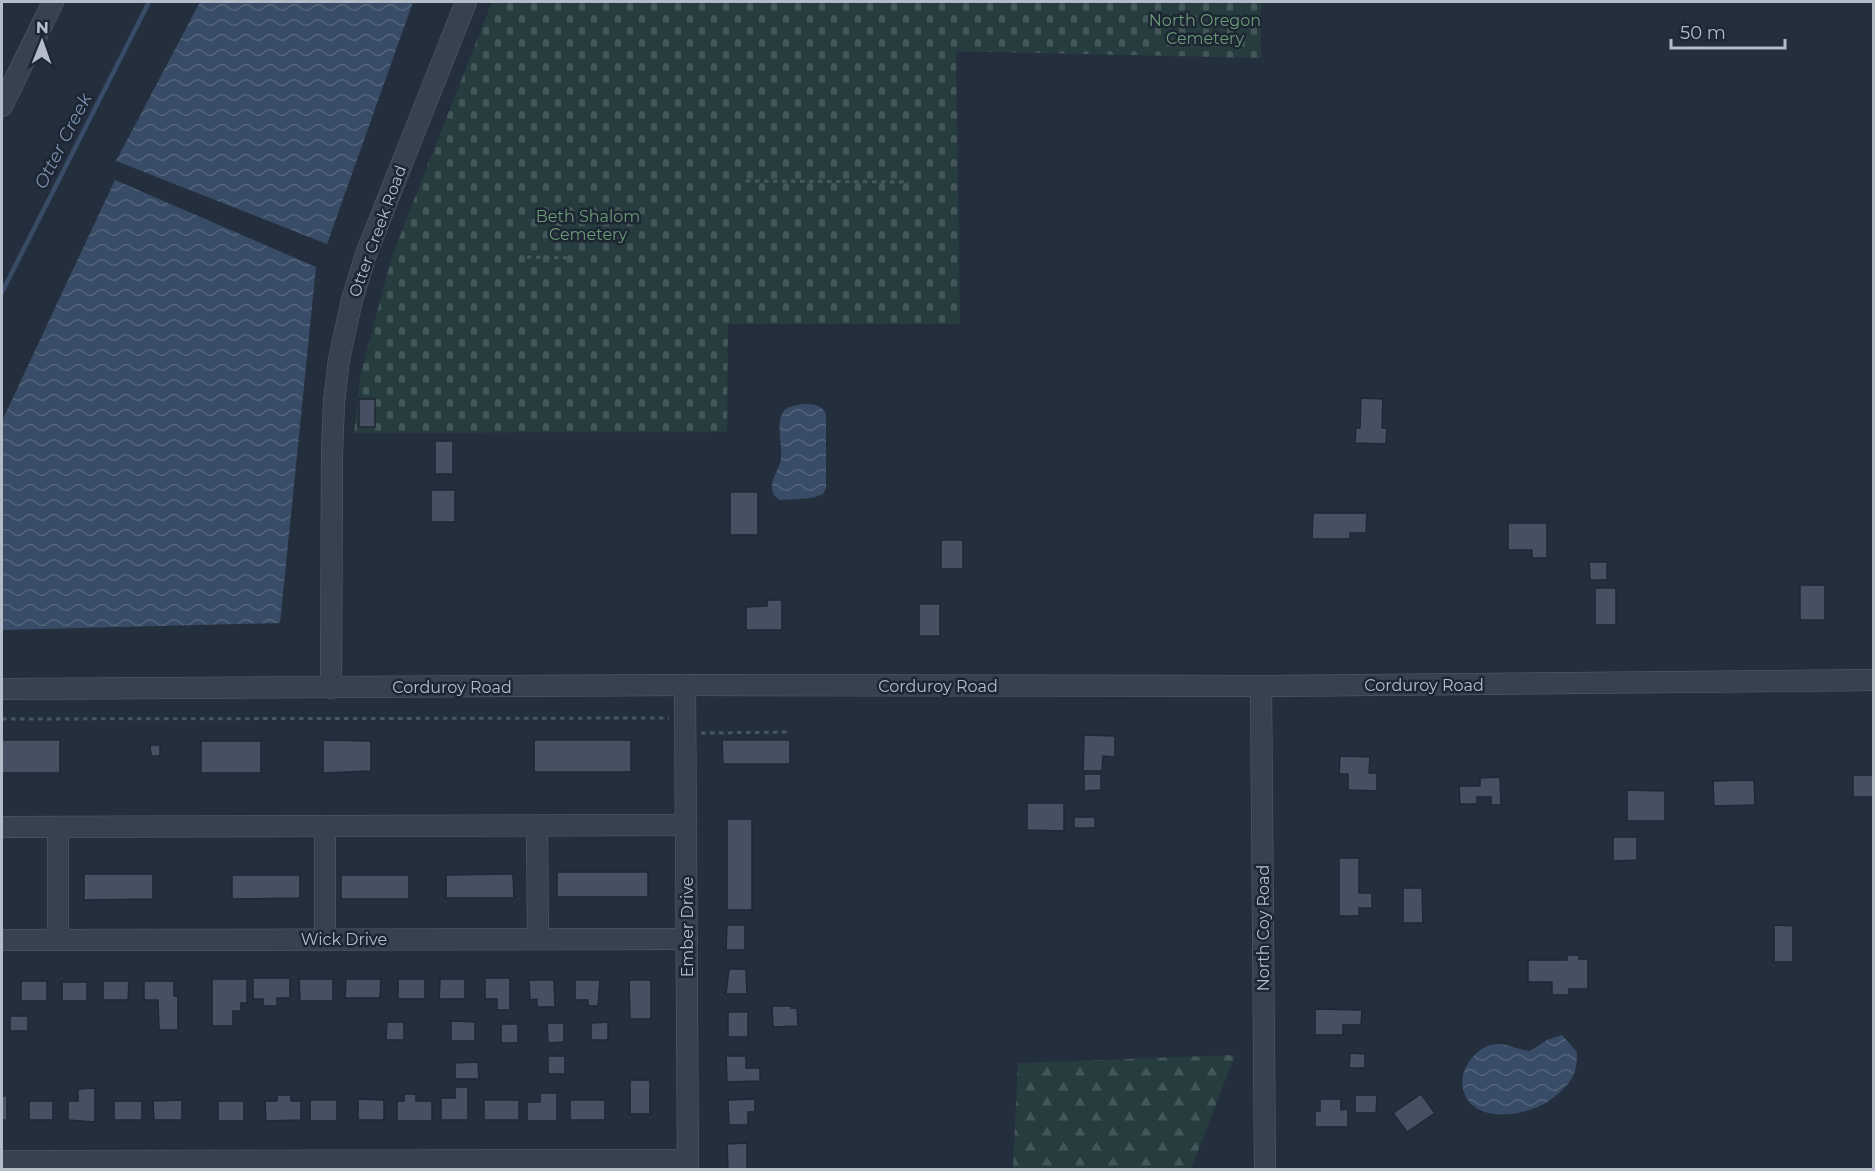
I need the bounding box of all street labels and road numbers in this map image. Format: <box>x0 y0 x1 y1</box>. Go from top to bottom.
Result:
street label: Otter Creek Road <box>345 163 410 300</box>
street label: Corduroy Road <box>1364 676 1484 695</box>
street label: Corduroy Road <box>878 677 998 696</box>
street label: Corduroy Road <box>392 678 512 697</box>
street label: North Coy Road <box>1254 865 1273 991</box>
street label: Ember Drive <box>678 877 697 977</box>
street label: Wick Drive <box>301 930 387 949</box>

